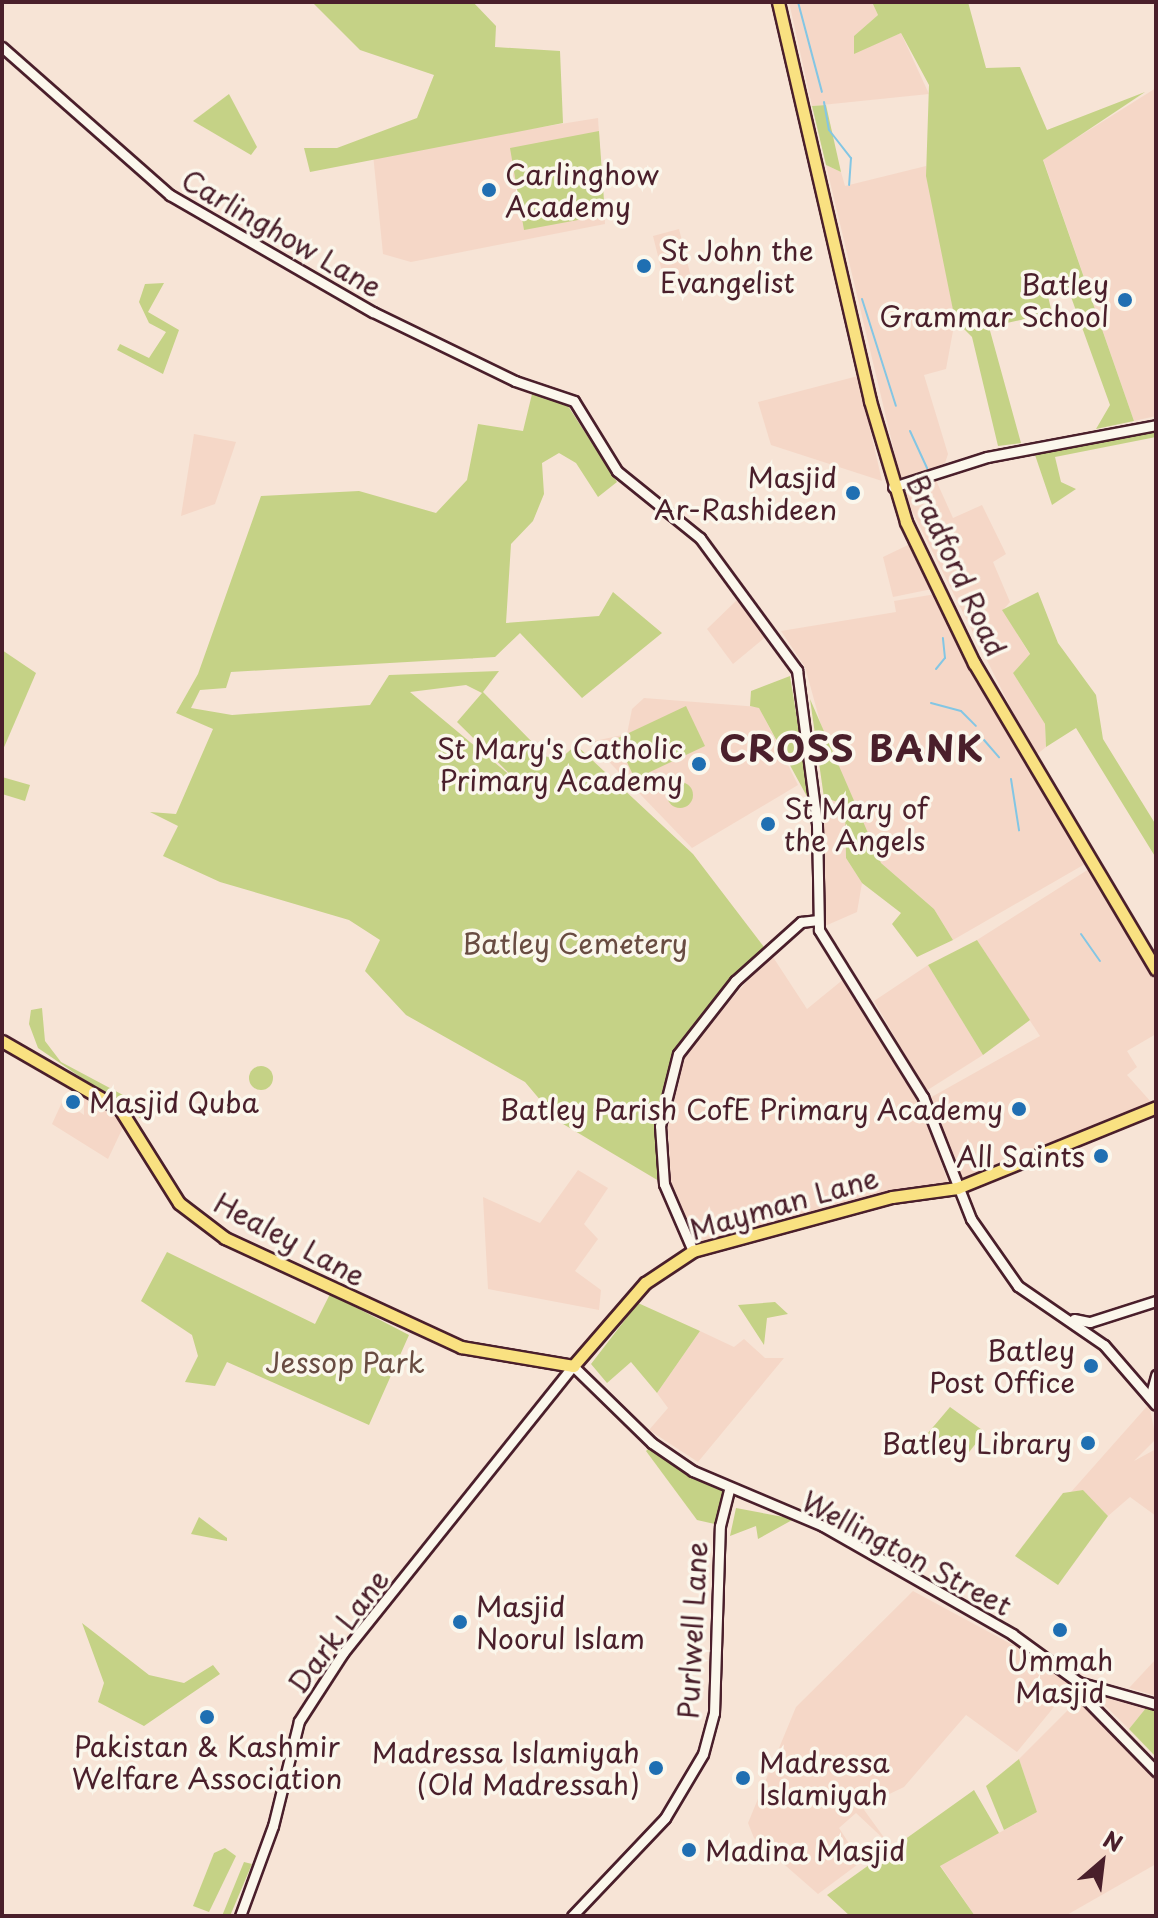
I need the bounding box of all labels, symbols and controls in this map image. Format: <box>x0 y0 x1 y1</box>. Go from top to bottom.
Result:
place label: Carlinghow Academy <box>505 157 659 223</box>
street label: Carlinghow Lane <box>175 161 389 305</box>
marker: Carlinghow Academy <box>480 181 498 199</box>
place label: St John the Evangelist <box>660 233 814 299</box>
marker: St John the Evangelist <box>635 257 653 275</box>
place label: Batley Grammar School <box>879 267 1109 333</box>
marker: Batley Grammar School <box>1116 291 1134 309</box>
place label: Masjid Ar-Rashideen <box>654 460 837 526</box>
street label: Bradford Road <box>900 468 1014 662</box>
marker: Masjid Ar-Rashideen <box>844 484 862 502</box>
district label: CROSS BANK <box>719 726 985 770</box>
place label: St Mary's Catholic Primary Academy <box>435 731 683 797</box>
marker: St Mary's Catholic Primary Academy <box>690 755 708 773</box>
place label: St Mary of the Angels <box>784 791 929 857</box>
marker: St Mary of the Angels <box>759 815 777 833</box>
park label: Batley Cemetery <box>461 926 689 960</box>
place label: Masjid Quba <box>89 1085 259 1119</box>
place label: Batley Parish CofE Primary Academy <box>496 1092 1003 1126</box>
marker: Masjid Quba <box>64 1093 82 1111</box>
marker: Batley Parish CofE Primary Academy <box>1010 1100 1028 1118</box>
place label: All Saints <box>955 1139 1085 1173</box>
marker: All Saints <box>1092 1147 1110 1165</box>
street label: Mayman Lane <box>686 1160 882 1246</box>
street label: Healey Lane <box>208 1185 372 1293</box>
place label: Batley Post Office <box>929 1333 1075 1399</box>
park label: Jessop Park <box>265 1345 425 1379</box>
marker: Batley Post Office <box>1082 1357 1100 1375</box>
place label: Batley Library <box>878 1426 1072 1460</box>
marker: Batley Library <box>1079 1434 1097 1452</box>
street label: Wellington Street <box>797 1484 1017 1622</box>
street label: Purlwell Lane <box>671 1539 713 1721</box>
street label: Dark Lane <box>281 1563 395 1699</box>
place label: Masjid Noorul Islam <box>476 1589 646 1655</box>
marker: Masjid Noorul Islam <box>451 1613 469 1631</box>
marker: Ummah Masjid <box>1051 1621 1069 1639</box>
place label: Ummah Masjid <box>1007 1643 1113 1709</box>
marker: Pakistan & Kashmir Welfare Association <box>198 1708 216 1726</box>
place label: Pakistan & Kashmir Welfare Association <box>72 1729 342 1795</box>
place label: Madressa Islamiyah (Old Madressah) <box>371 1735 640 1801</box>
place label: Madressa Islamiyah <box>759 1745 890 1811</box>
marker: Madressa Islamiyah (Old Madressah) <box>647 1759 665 1777</box>
marker: Madressa Islamiyah <box>734 1769 752 1787</box>
north arrow <box>1062 1822 1142 1902</box>
text: N <box>1098 1822 1129 1859</box>
place label: Madina Masjid <box>705 1833 905 1867</box>
marker: Madina Masjid <box>680 1841 698 1859</box>

